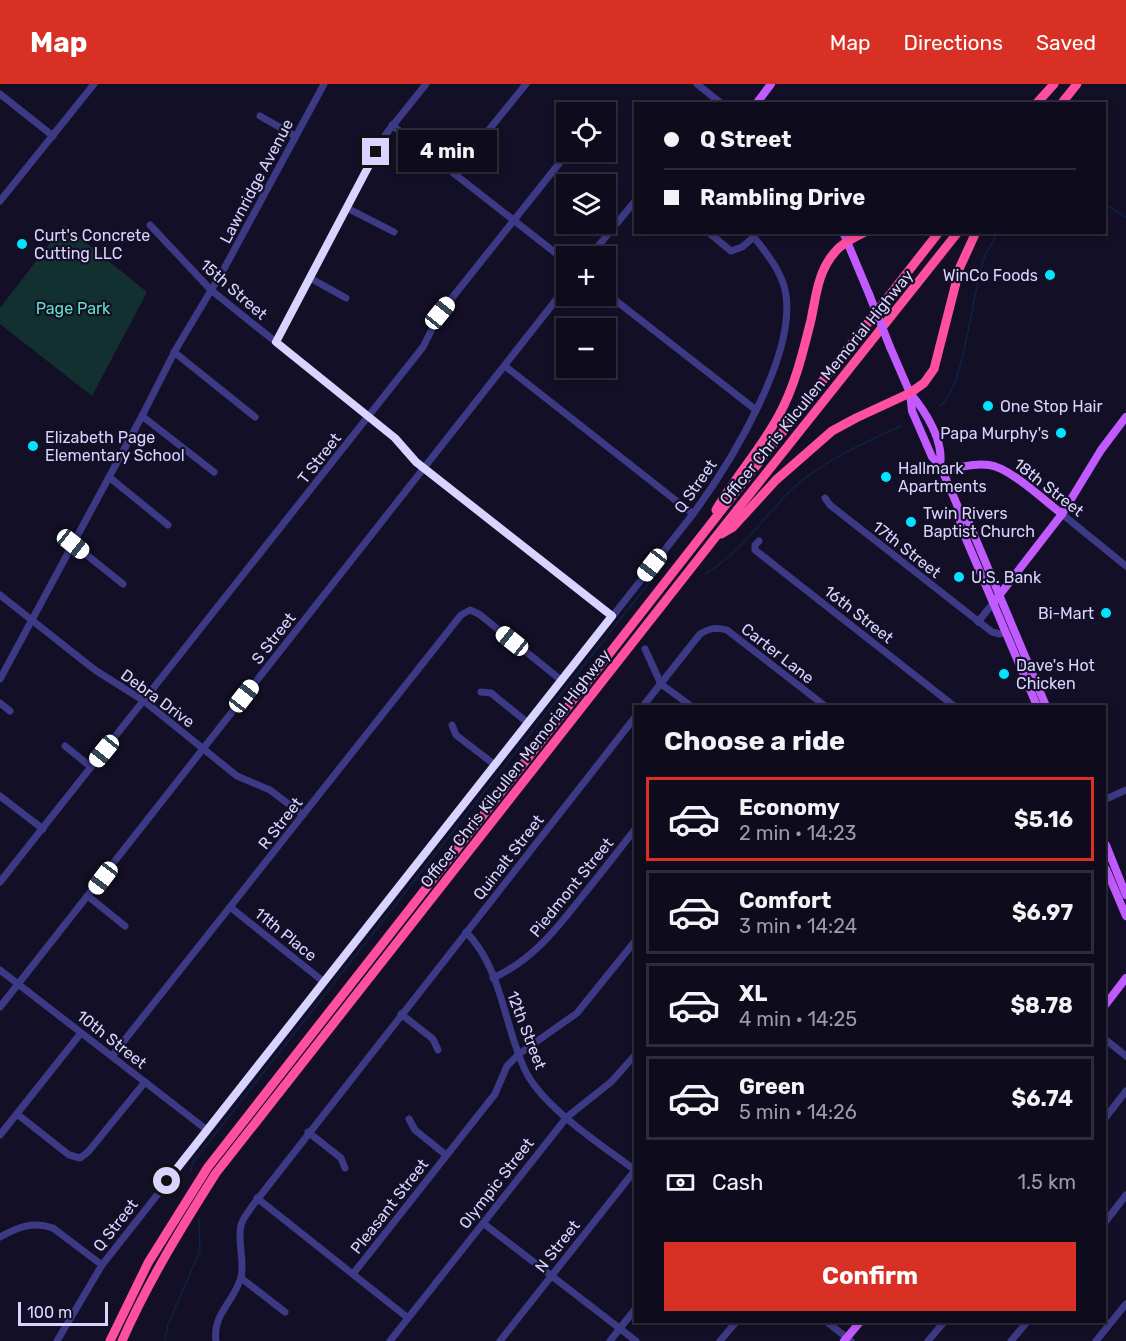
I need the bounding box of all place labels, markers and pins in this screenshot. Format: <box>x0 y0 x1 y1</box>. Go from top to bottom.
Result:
place label: Curt's Concrete Cutting LLC <box>34 226 150 263</box>
marker: Curt's Concrete Cutting LLC <box>15 237 29 251</box>
place label: WinCo Foods <box>943 266 1038 285</box>
marker: WinCo Foods <box>1043 268 1057 282</box>
place label: One Stop Hair <box>1000 397 1102 416</box>
marker: One Stop Hair <box>981 399 995 413</box>
place label: Papa Murphy's <box>940 424 1049 443</box>
marker: Papa Murphy's <box>1054 426 1068 440</box>
place label: Elizabeth Page Elementary School <box>45 428 185 465</box>
marker: Elizabeth Page Elementary School <box>26 439 40 453</box>
place label: Hallmark Apartments <box>898 459 987 496</box>
marker: Hallmark Apartments <box>879 470 893 484</box>
place label: Twin Rivers Baptist Church <box>923 504 1035 541</box>
marker: Twin Rivers Baptist Church <box>904 515 918 529</box>
place label: U.S. Bank <box>971 568 1042 587</box>
marker: U.S. Bank <box>952 570 966 584</box>
place label: Bi-Mart <box>1038 604 1094 623</box>
marker: Bi-Mart <box>1099 606 1113 620</box>
place label: Dave's Hot Chicken <box>1016 656 1095 693</box>
marker: Dave's Hot Chicken <box>997 667 1011 681</box>

